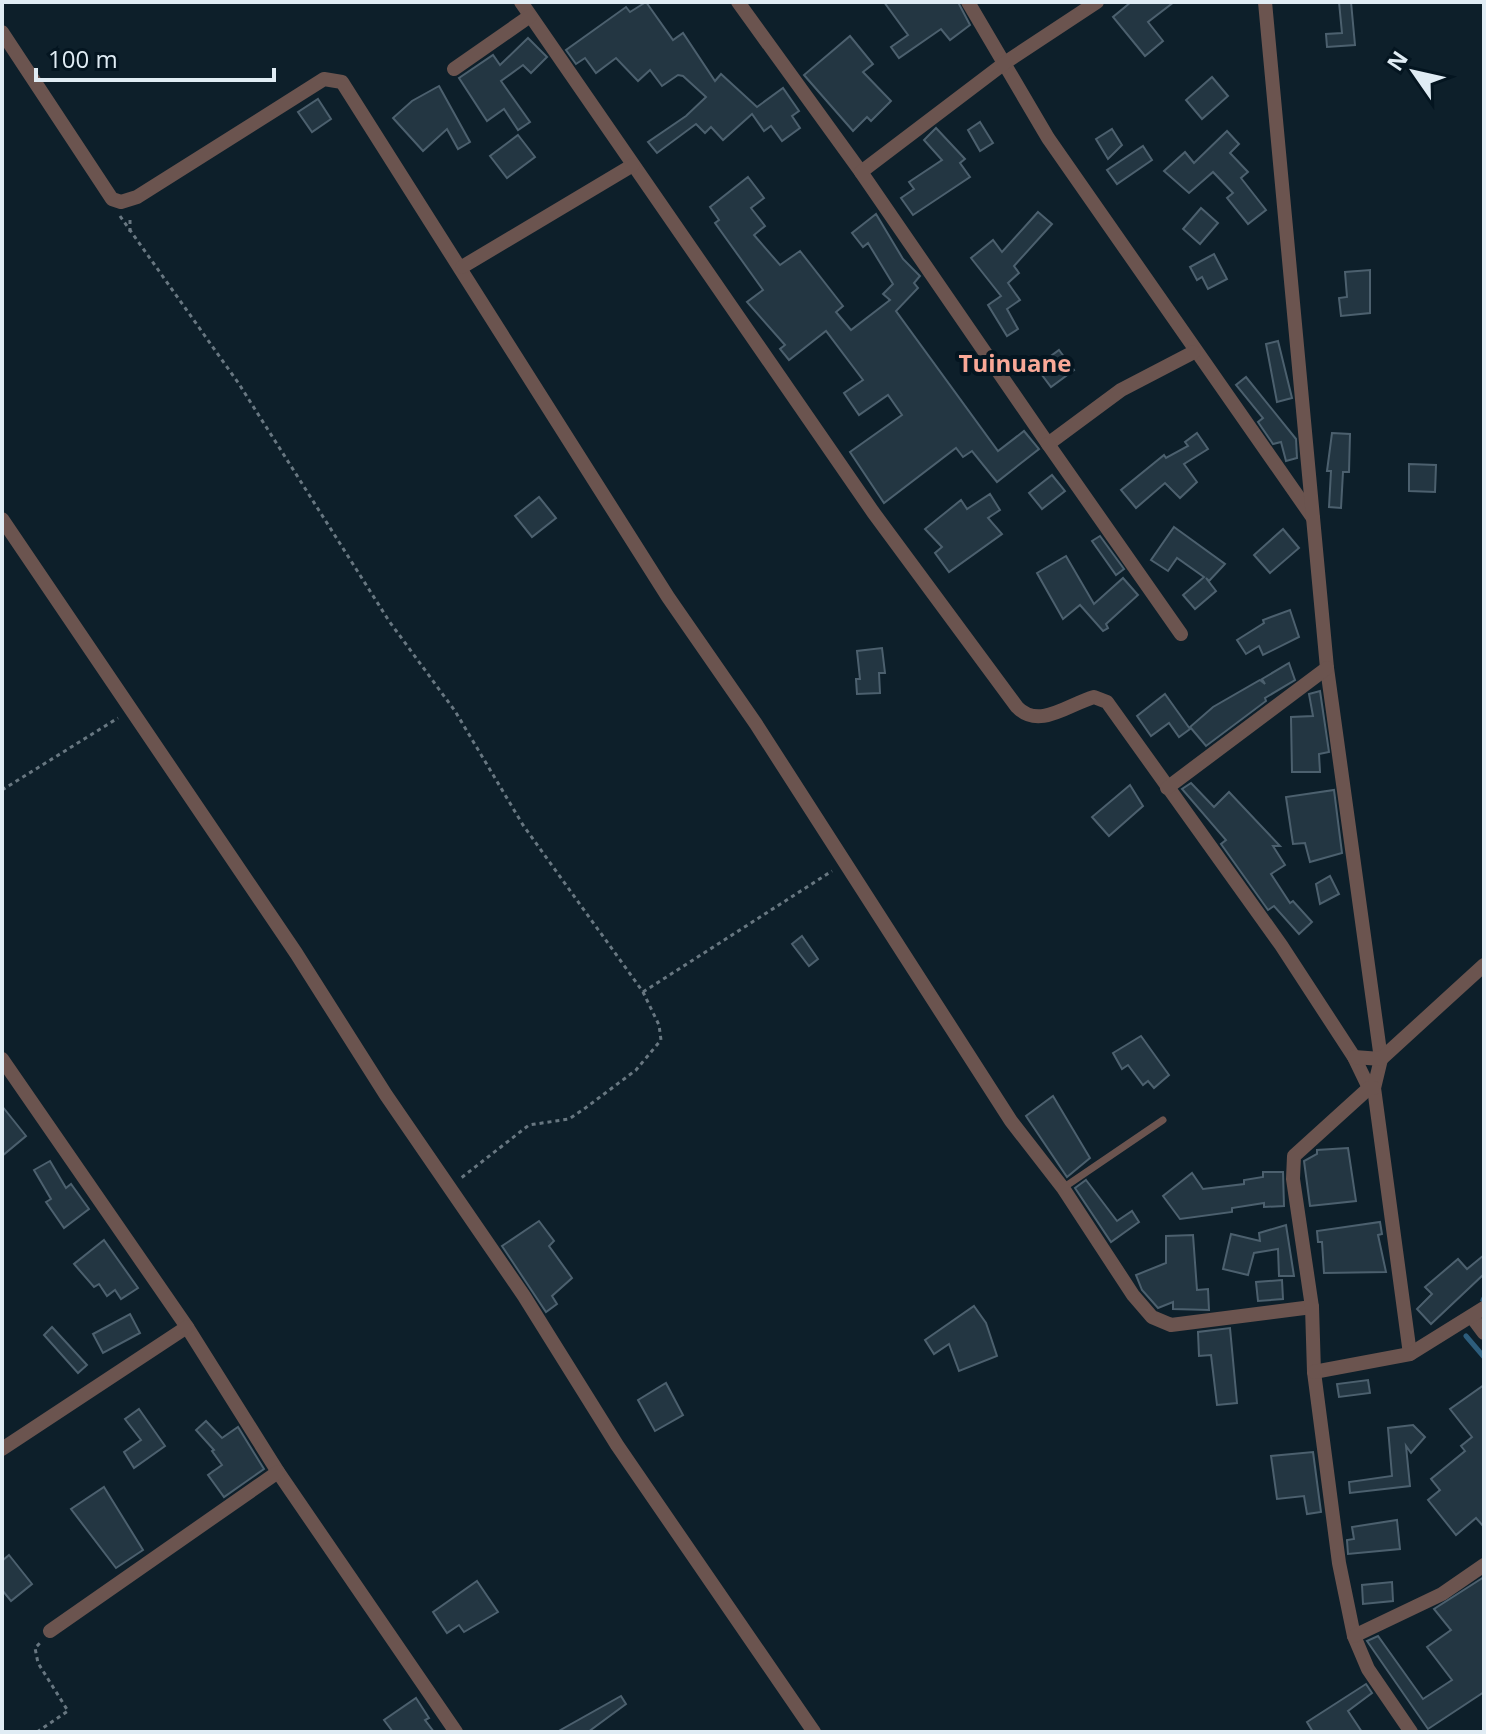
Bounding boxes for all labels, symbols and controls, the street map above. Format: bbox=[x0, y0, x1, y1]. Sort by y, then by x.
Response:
scale bar bbox=[36, 32, 274, 82]
north arrow bbox=[1374, 32, 1454, 112]
text: 100 m bbox=[48, 42, 118, 75]
text: N bbox=[1379, 44, 1414, 76]
district label: Tuinuane bbox=[959, 346, 1072, 379]

